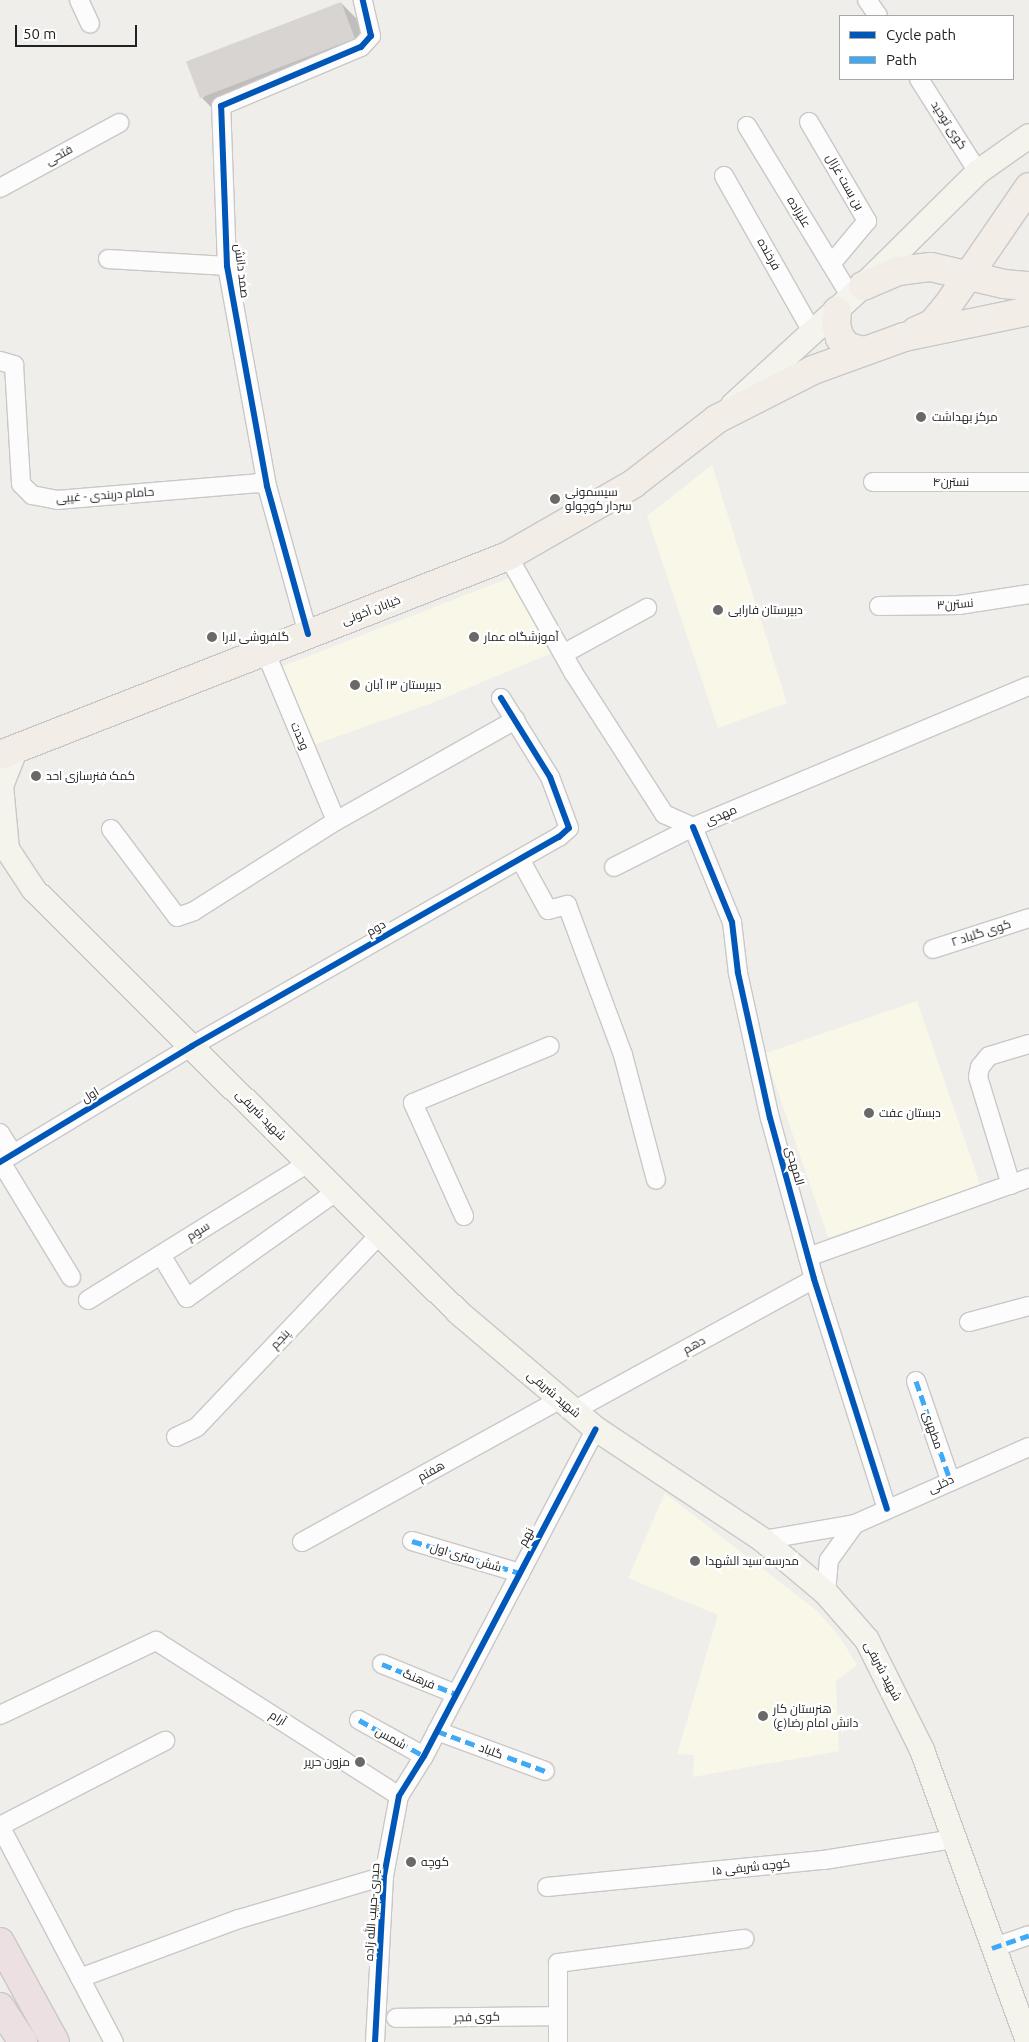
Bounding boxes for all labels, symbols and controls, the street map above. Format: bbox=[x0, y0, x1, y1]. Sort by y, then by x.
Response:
scale bar bbox=[18, 15, 140, 47]
legend bbox=[839, 15, 1014, 80]
text: 50 m bbox=[23, 25, 56, 42]
text: Cycle path bbox=[886, 26, 956, 43]
text: Path bbox=[886, 51, 917, 68]
street label: کوی توحید bbox=[928, 98, 970, 152]
street label: فتحی bbox=[43, 142, 75, 168]
street label: بن بست غزال bbox=[823, 151, 867, 213]
street label: علیزاده bbox=[784, 194, 814, 230]
street label: فرخنده bbox=[754, 235, 784, 273]
street label: صمد دانش bbox=[232, 243, 252, 299]
marker: مرکز بهداشت bbox=[914, 410, 928, 424]
place label: مرکز بهداشت bbox=[932, 410, 998, 424]
street label: نسترن۴ bbox=[933, 475, 969, 489]
street label: حامام دربندی - غیبی bbox=[55, 484, 155, 506]
place label: سیسمونی سردار کوچولو bbox=[565, 485, 632, 513]
marker: سیسمونی سردار کوچولو bbox=[549, 493, 561, 505]
street label: خیابان آخونی bbox=[340, 592, 402, 628]
street label: نسترن۳ bbox=[936, 596, 974, 612]
place label: دبیرستان فارابی bbox=[728, 603, 803, 617]
marker: دبیرستان فارابی bbox=[712, 604, 724, 616]
place label: گلفروشی لارا bbox=[222, 630, 289, 644]
place label: آموزشگاه عمار bbox=[484, 630, 559, 644]
marker: گلفروشی لارا bbox=[206, 631, 218, 643]
marker: آموزشگاه عمار bbox=[468, 631, 480, 643]
place label: دبیرستان ۱۳ آبان bbox=[365, 678, 441, 692]
marker: دبیرستان ۱۳ آبان bbox=[349, 679, 361, 691]
street label: وحدت bbox=[288, 720, 312, 752]
place label: کمک فنرسازی احد bbox=[46, 769, 135, 783]
marker: کمک فنرسازی احد bbox=[30, 770, 42, 782]
street label: مهدی bbox=[703, 802, 739, 828]
street label: دوم bbox=[364, 917, 388, 939]
street label: کوی گلباد ۲ bbox=[949, 917, 1013, 949]
street label: اول bbox=[79, 1084, 101, 1106]
street label: شهید شریفی bbox=[233, 1087, 289, 1143]
place label: دبستان عفت bbox=[879, 1106, 941, 1120]
marker: دبستان عفت bbox=[863, 1107, 875, 1119]
street label: المهدی bbox=[783, 1145, 807, 1187]
street label: سوم bbox=[184, 1218, 212, 1244]
street label: پنجم bbox=[267, 1326, 293, 1352]
street label: دهم bbox=[680, 1333, 708, 1357]
street label: شهید شریفی bbox=[524, 1367, 584, 1421]
street label: مطهری bbox=[920, 1409, 946, 1451]
street label: هفتم bbox=[415, 1458, 447, 1484]
street label: دخلی bbox=[926, 1472, 956, 1496]
street label: نهم bbox=[515, 1525, 537, 1549]
street label: شش متری اول bbox=[429, 1539, 503, 1575]
place label: مدرسه سید الشهدا bbox=[705, 1554, 799, 1568]
marker: مدرسه سید الشهدا bbox=[689, 1555, 701, 1567]
street label: شهید شریفی bbox=[861, 1639, 905, 1703]
street label: فرهنگ bbox=[401, 1666, 437, 1692]
place label: هنرستان کار دانش امام رضا(ع) bbox=[773, 1702, 858, 1730]
street label: آرام bbox=[267, 1707, 289, 1729]
marker: هنرستان کار دانش امام رضا(ع) bbox=[757, 1710, 769, 1722]
street label: شمس bbox=[373, 1724, 409, 1752]
street label: گلباد bbox=[477, 1740, 505, 1762]
place label: مزون حریر bbox=[304, 1755, 350, 1769]
marker: مزون حریر bbox=[354, 1756, 366, 1768]
place label: کوچه bbox=[421, 1855, 449, 1869]
marker: کوچه bbox=[405, 1856, 417, 1868]
street label: کوچه شریفی ۱۵ bbox=[711, 1856, 791, 1878]
street label: حیدری-حبیب الله زاده bbox=[361, 1863, 383, 1961]
street label: کوی فجر bbox=[454, 2009, 500, 2025]

